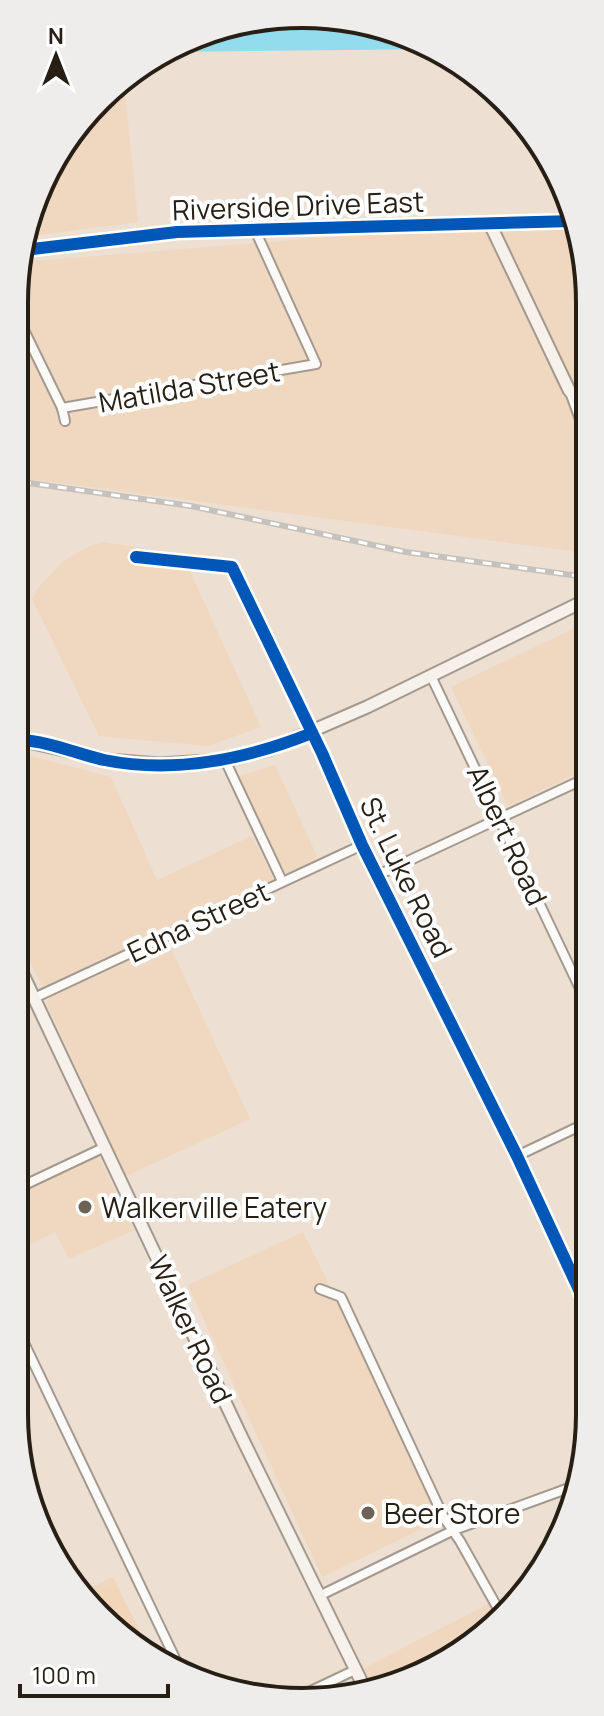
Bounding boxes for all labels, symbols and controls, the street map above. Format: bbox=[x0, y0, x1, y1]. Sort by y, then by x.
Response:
north arrow bbox=[16, 16, 96, 96]
text: N bbox=[48, 21, 64, 51]
street label: Riverside Drive East bbox=[171, 182, 425, 228]
street label: Matilda Street bbox=[95, 351, 283, 421]
street label: Albert Road bbox=[459, 759, 557, 911]
street label: St. Luke Road bbox=[352, 790, 462, 964]
street label: Edna Street bbox=[121, 872, 275, 970]
place label: Walkerville Eatery bbox=[101, 1188, 327, 1226]
marker: Walkerville Eatery bbox=[76, 1198, 94, 1216]
street label: Walker Road bbox=[140, 1249, 242, 1409]
place label: Beer Store bbox=[384, 1494, 520, 1532]
marker: Beer Store bbox=[359, 1504, 377, 1522]
scale bar bbox=[20, 1648, 168, 1698]
text: 100 m bbox=[32, 1658, 96, 1691]

